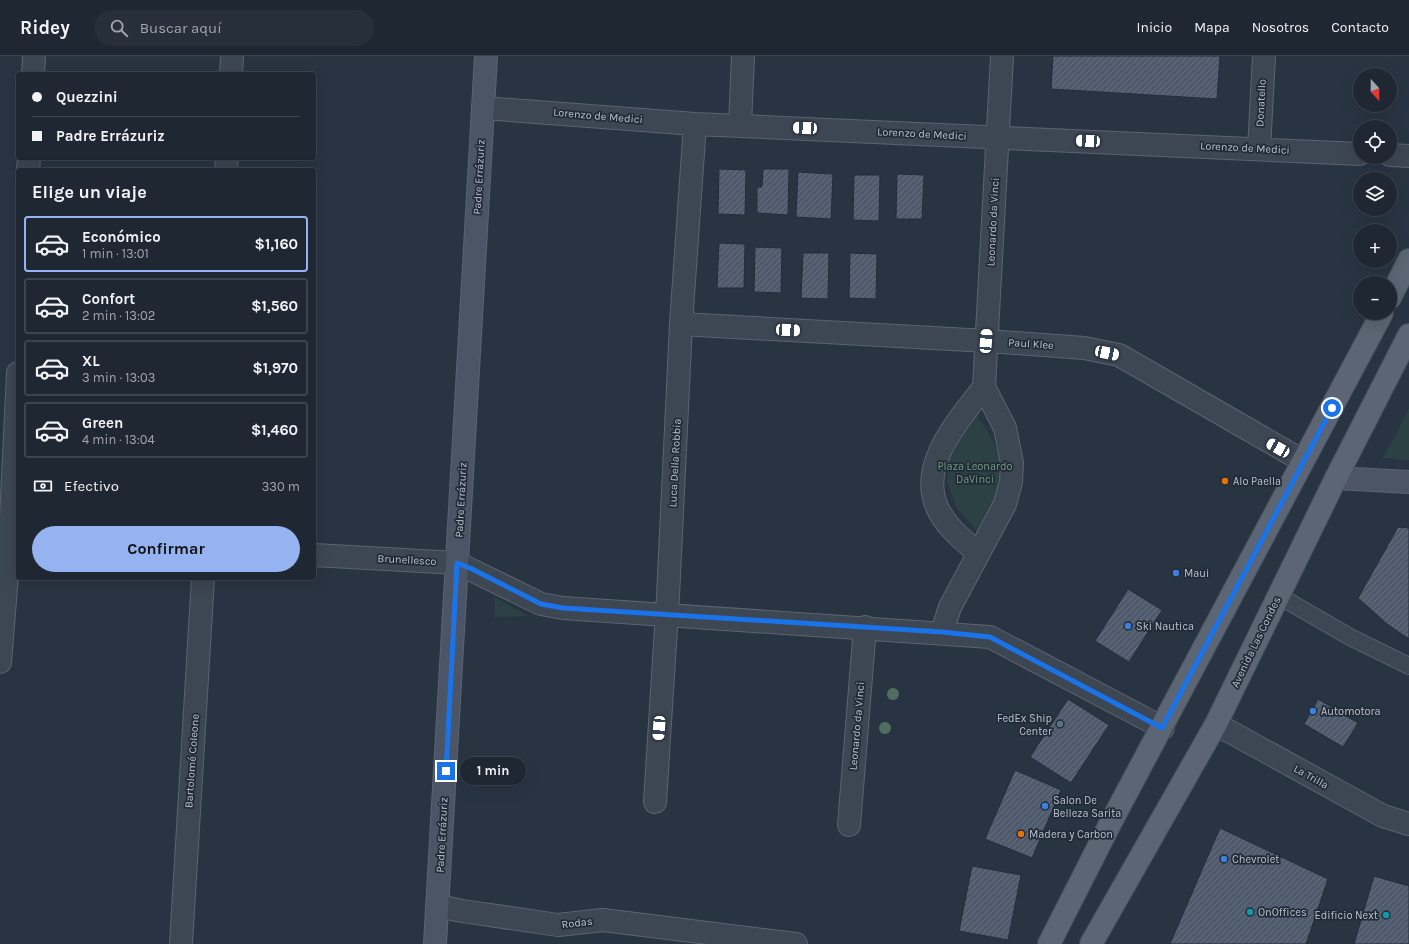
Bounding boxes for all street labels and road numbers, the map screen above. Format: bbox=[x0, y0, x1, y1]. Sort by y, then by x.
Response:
street label: Donatello bbox=[1253, 79, 1269, 127]
street label: Lorenzo de Medici bbox=[553, 106, 643, 126]
street label: Lorenzo de Medici bbox=[877, 125, 967, 143]
street label: Padre Errázuriz bbox=[471, 139, 487, 215]
street label: Lorenzo de Medici bbox=[1200, 139, 1290, 157]
street label: Leonardo da Vinci bbox=[984, 177, 1002, 267]
street label: Paul Klee bbox=[1008, 336, 1055, 352]
street label: Luca Della Robbia bbox=[666, 418, 684, 508]
street label: Padre Errázuriz bbox=[453, 462, 469, 538]
street label: Brunellesco bbox=[377, 552, 437, 568]
street label: Avenida Las Condes bbox=[1228, 594, 1284, 689]
street label: Leonardo da Vinci bbox=[847, 681, 867, 771]
street label: Bartolomé Coleone bbox=[182, 713, 202, 809]
street label: La Trilla bbox=[1291, 762, 1331, 792]
street label: Padre Errázuriz bbox=[434, 797, 450, 873]
street label: Rodas bbox=[561, 915, 593, 931]

